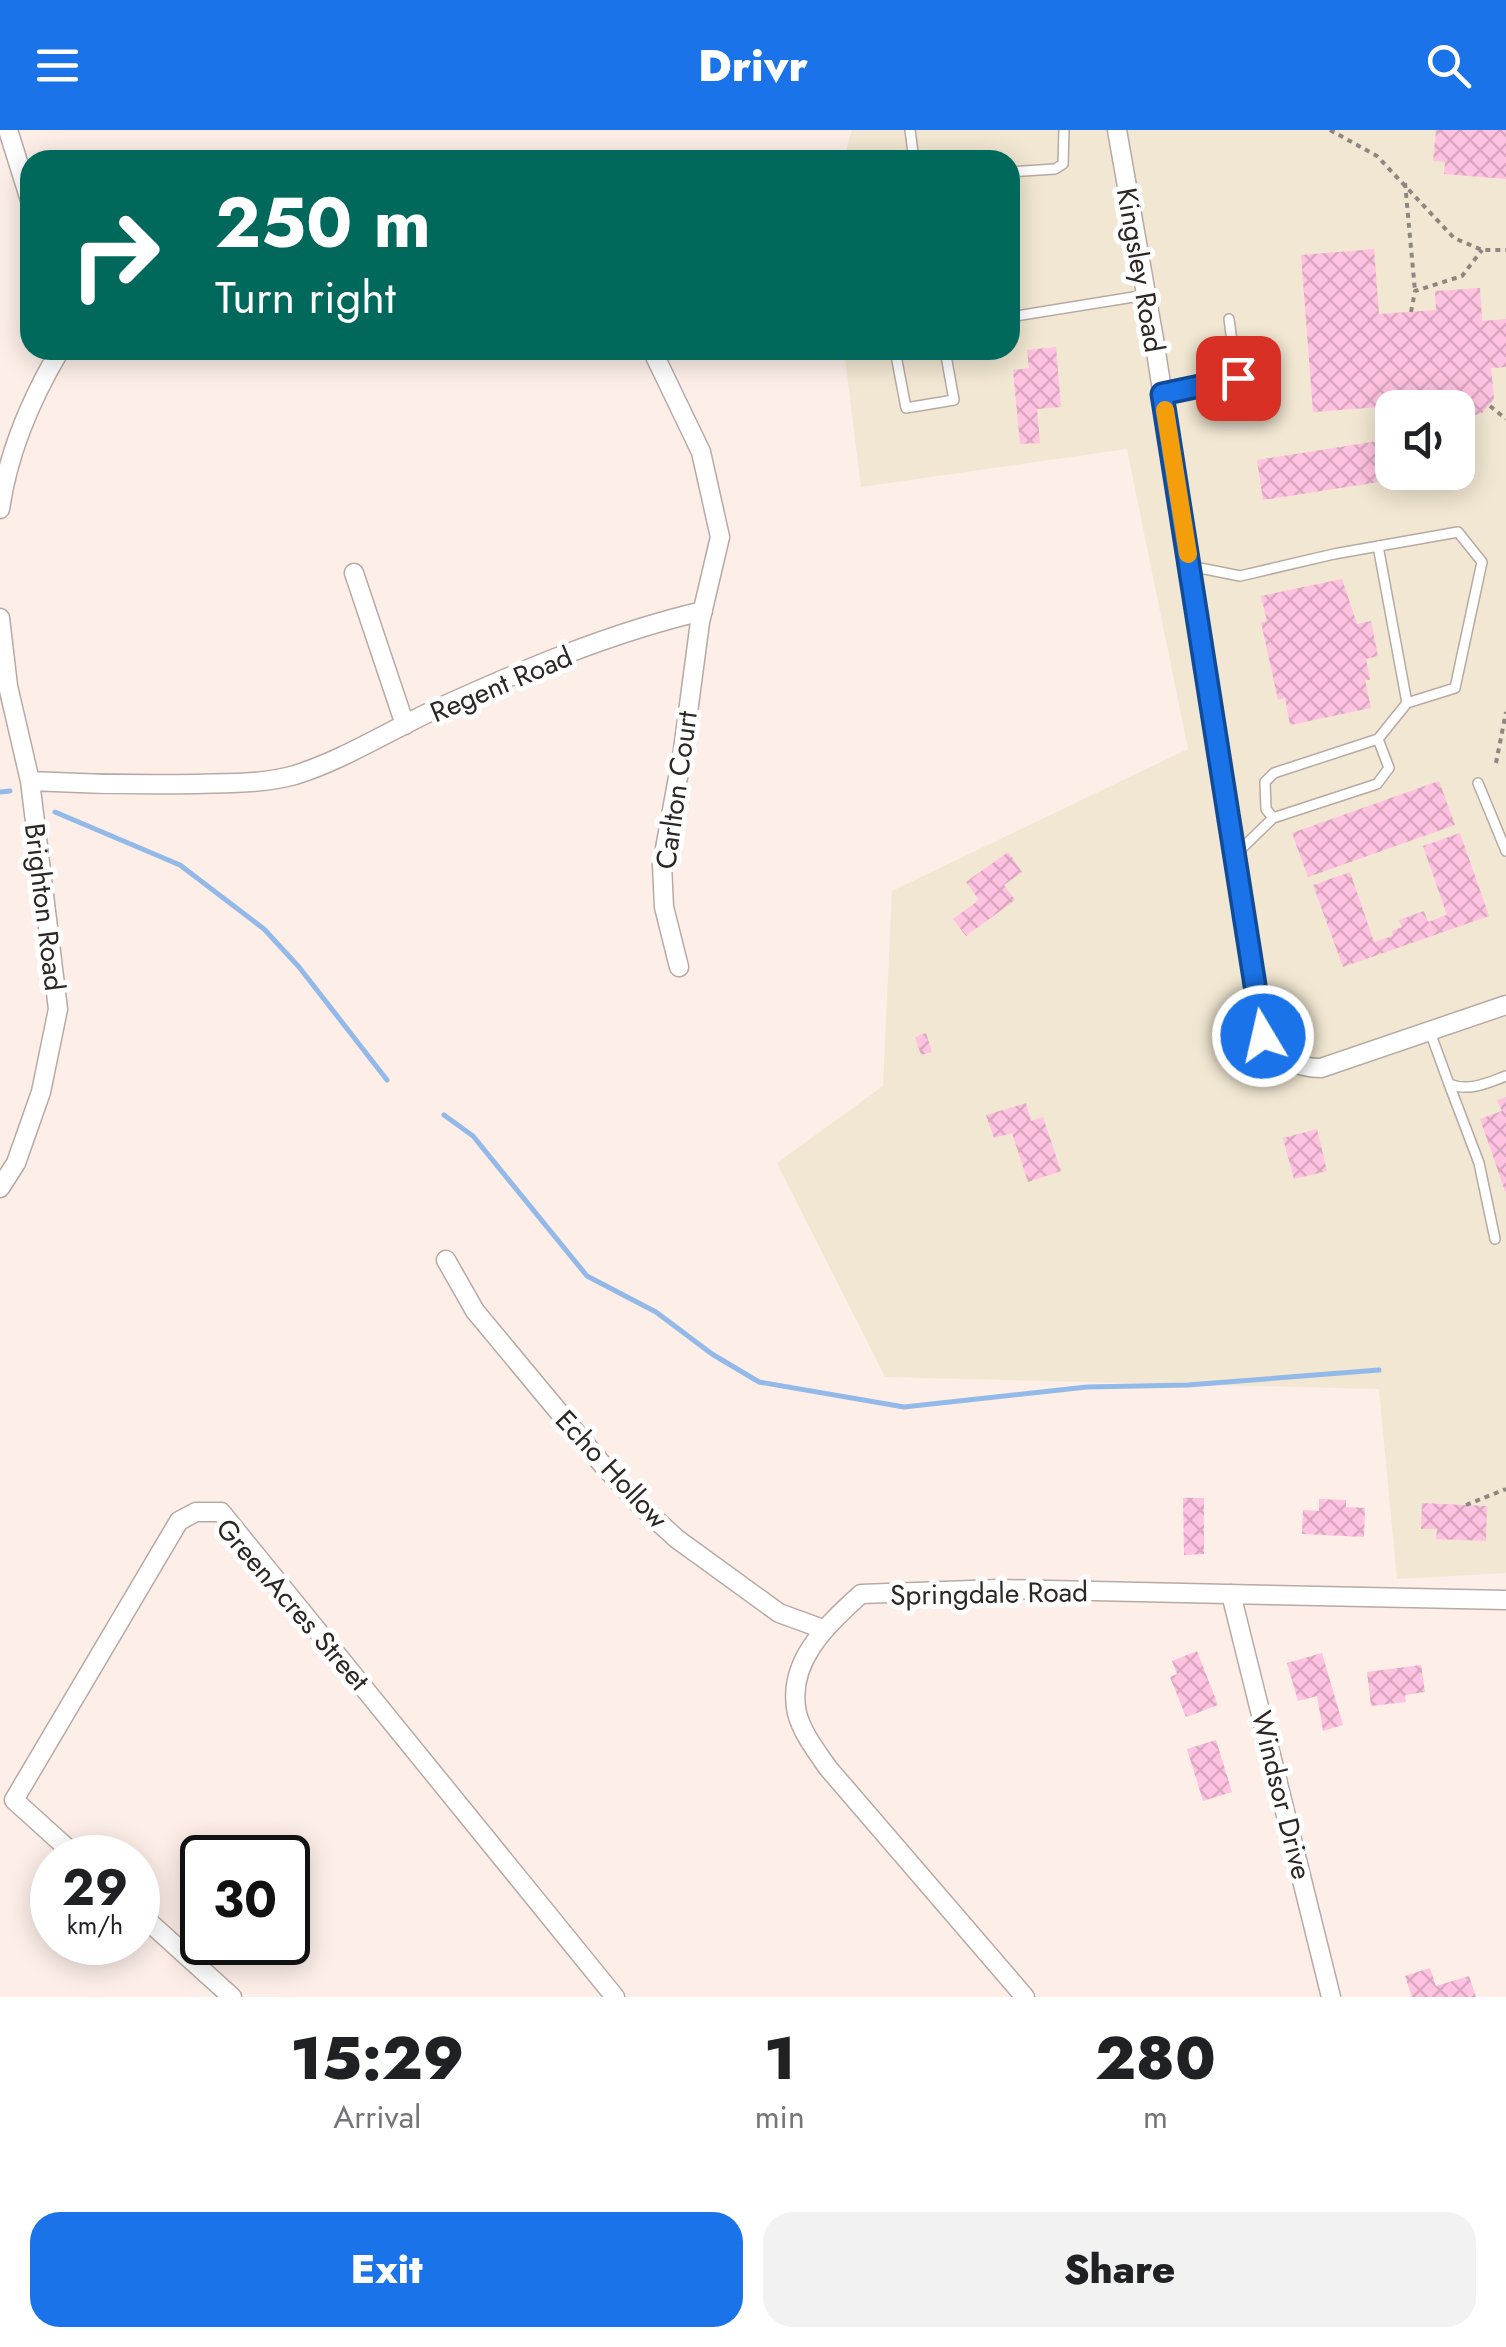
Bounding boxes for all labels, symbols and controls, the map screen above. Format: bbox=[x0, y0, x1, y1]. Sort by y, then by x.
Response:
text: Drivr bbox=[698, 33, 808, 98]
icon: menu bbox=[30, 38, 85, 93]
icon: search bbox=[1421, 38, 1476, 93]
text: 250 m bbox=[215, 172, 431, 273]
street label: Kingsley Road bbox=[1106, 184, 1175, 356]
icon: right bbox=[50, 190, 180, 320]
text: Turn right bbox=[215, 265, 396, 330]
pin bbox=[1196, 336, 1281, 421]
icon: arrive bbox=[1211, 351, 1266, 406]
map controls bbox=[1375, 390, 1475, 490]
button: sound bbox=[1375, 390, 1475, 490]
street label: Regent Road bbox=[424, 636, 579, 733]
street label: Carlton Court bbox=[645, 708, 708, 872]
street label: Brighton Road bbox=[14, 821, 75, 993]
position arrow bbox=[1211, 984, 1315, 1088]
street label: Echo Hollow bbox=[546, 1401, 678, 1538]
street label: GreenAcres Street bbox=[206, 1509, 379, 1700]
street label: Springdale Road bbox=[890, 1571, 1088, 1616]
street label: Windsor Drive bbox=[1241, 1706, 1322, 1884]
speed limit sign: 30 bbox=[180, 1835, 310, 1965]
text: 29 bbox=[62, 1851, 128, 1924]
text: km/h bbox=[67, 1907, 123, 1943]
text: 15:29 bbox=[290, 2015, 464, 2102]
text: 1 bbox=[764, 2015, 796, 2102]
text: 280 bbox=[1095, 2015, 1216, 2102]
text: Arrival bbox=[333, 2094, 421, 2140]
text: min bbox=[755, 2094, 805, 2140]
text: m bbox=[1143, 2094, 1168, 2140]
button: Exit bbox=[30, 2212, 743, 2327]
button: Share bbox=[763, 2212, 1476, 2327]

